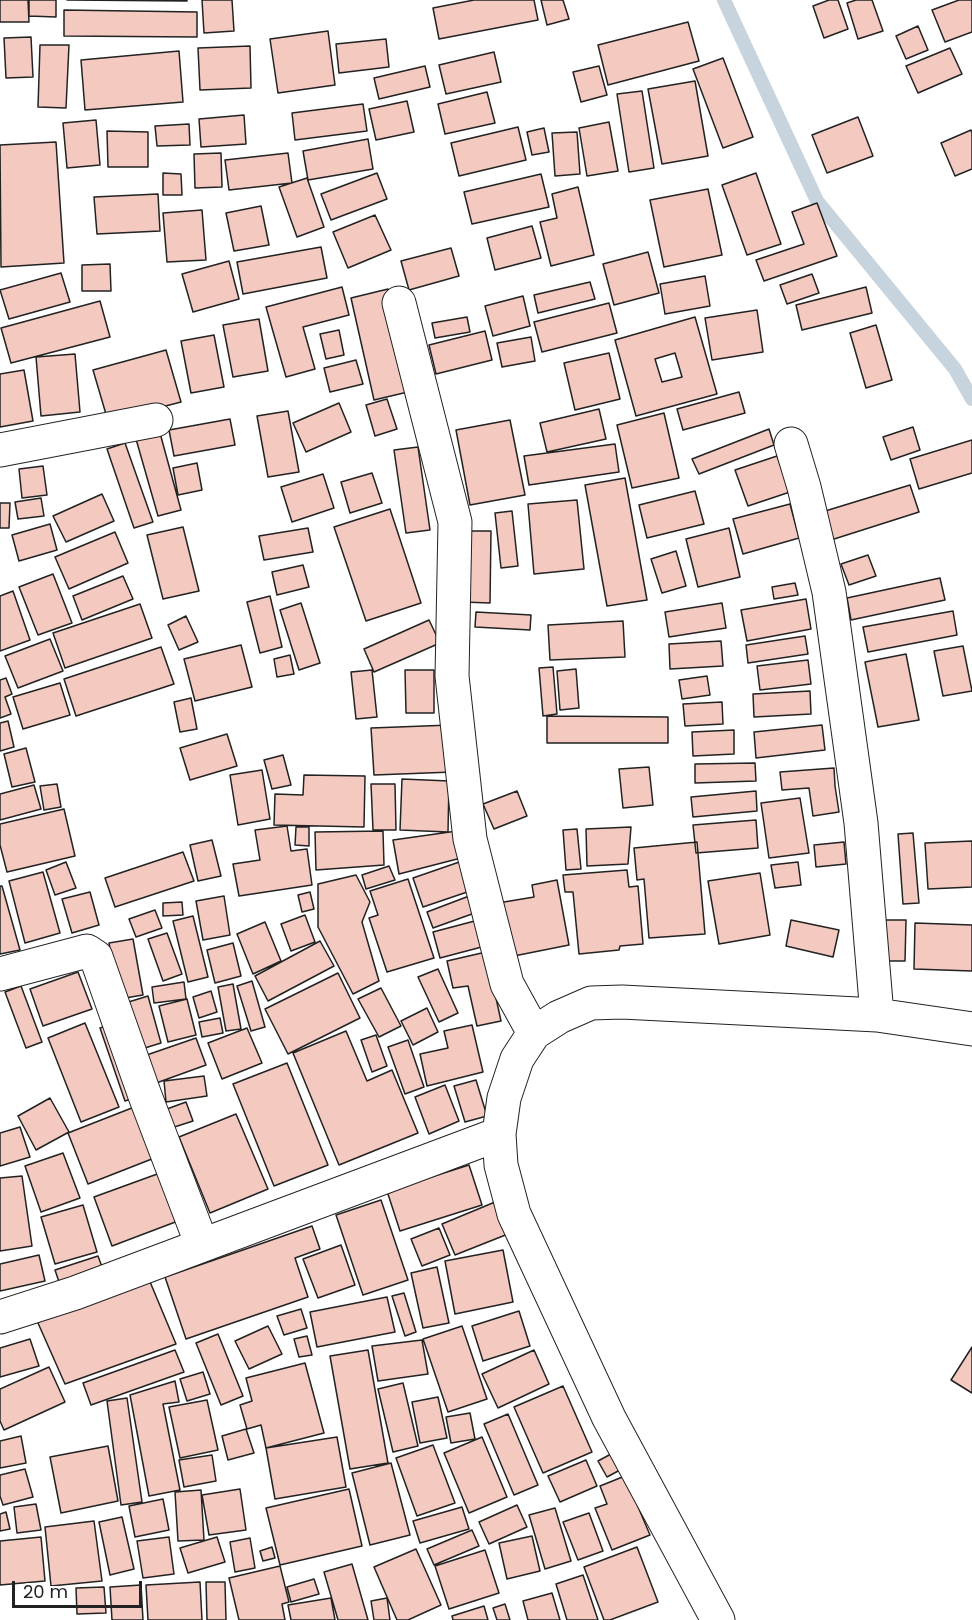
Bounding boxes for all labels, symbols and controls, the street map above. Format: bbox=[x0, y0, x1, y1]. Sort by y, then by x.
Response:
scale bar bbox=[15, 1569, 146, 1607]
text: 20 m bbox=[23, 1579, 68, 1604]

